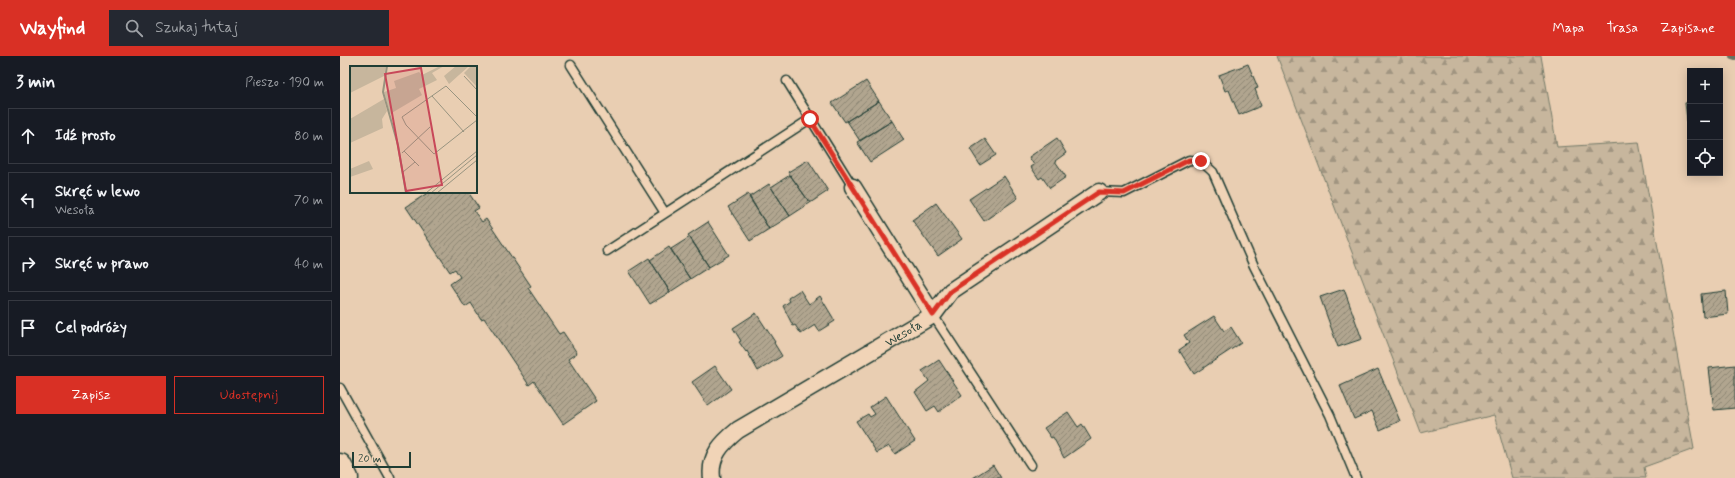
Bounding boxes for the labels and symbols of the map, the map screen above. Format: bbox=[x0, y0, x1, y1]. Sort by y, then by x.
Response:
inset map bbox=[350, 66, 477, 193]
route start bbox=[801, 110, 819, 128]
route end bbox=[1192, 152, 1210, 170]
street label: Wesoła bbox=[882, 316, 925, 351]
scale bar bbox=[352, 450, 411, 469]

